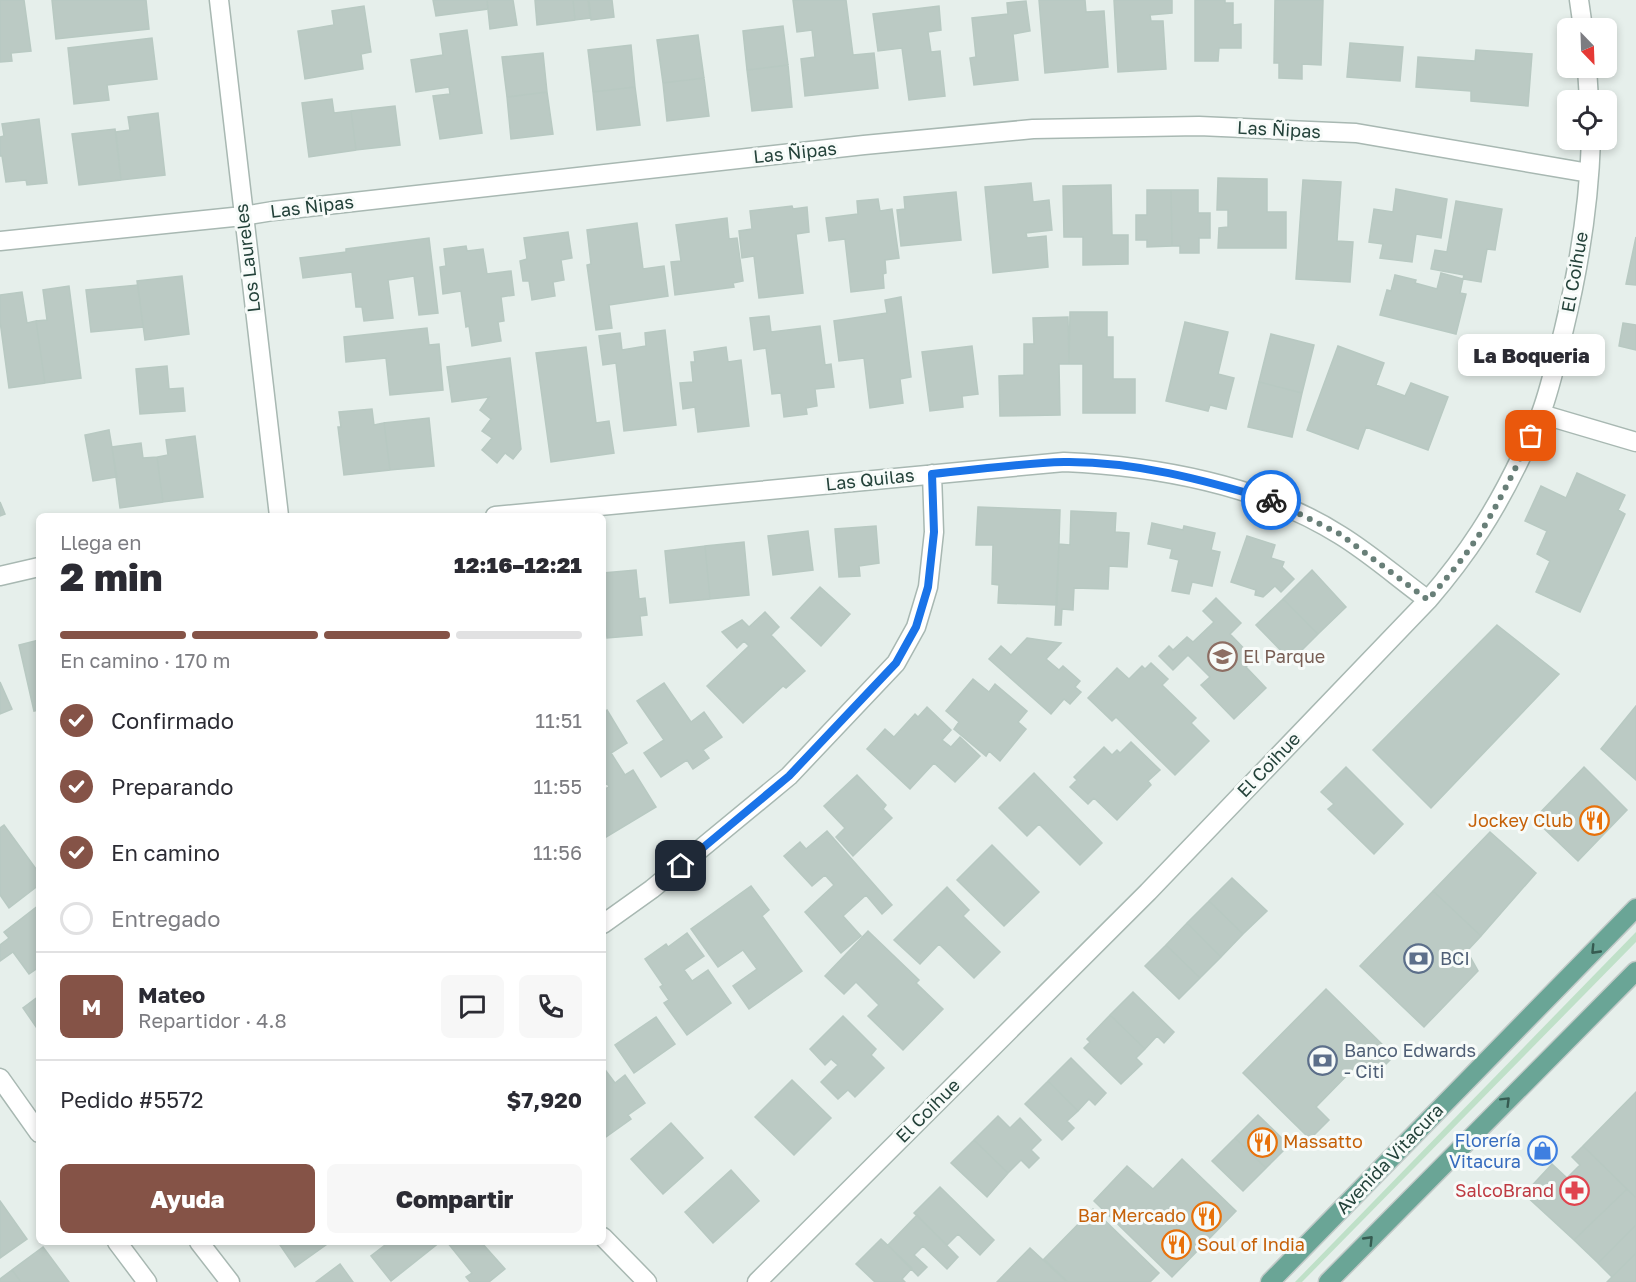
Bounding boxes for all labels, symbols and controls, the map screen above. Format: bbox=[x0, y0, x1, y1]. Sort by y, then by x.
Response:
north arrow bbox=[1557, 18, 1617, 78]
map controls bbox=[1557, 18, 1617, 150]
button: locate bbox=[1557, 90, 1617, 150]
street label: Las Ñipas bbox=[1237, 116, 1322, 142]
street label: Las Ñipas bbox=[752, 137, 838, 167]
street label: Las Ñipas bbox=[269, 190, 355, 222]
street label: Los Laureles bbox=[229, 203, 265, 314]
street label: El Coihue bbox=[1556, 230, 1592, 314]
callout: La Boqueria bbox=[1458, 334, 1604, 376]
text: La Boqueria bbox=[1473, 343, 1590, 367]
pin bbox=[1505, 410, 1556, 461]
icon: bag bbox=[1514, 419, 1547, 452]
street label: Las Quilas bbox=[824, 463, 915, 495]
courier bbox=[1241, 470, 1301, 530]
icon: bike bbox=[1255, 484, 1288, 517]
text: Llega en bbox=[60, 530, 142, 554]
text: 12:16–12:21 bbox=[454, 551, 582, 578]
text: 2 min bbox=[60, 553, 163, 600]
school or university icon: El Parque bbox=[1206, 641, 1238, 673]
place label: El Parque bbox=[1243, 645, 1325, 667]
text: En camino · 170 m bbox=[60, 648, 230, 672]
icon: check bbox=[60, 704, 93, 737]
text: Confirmado bbox=[111, 707, 234, 734]
text: 11:51 bbox=[535, 708, 582, 732]
street label: El Coihue bbox=[1232, 727, 1305, 801]
icon: check bbox=[60, 770, 93, 803]
text: Preparando bbox=[111, 773, 234, 800]
text: 11:55 bbox=[533, 774, 582, 798]
restaurant icon: Jockey Club bbox=[1578, 805, 1610, 837]
place label: Jockey Club bbox=[1468, 809, 1573, 831]
icon: check bbox=[60, 836, 93, 869]
text: En camino bbox=[111, 839, 220, 866]
text: 11:56 bbox=[533, 840, 582, 864]
pin bbox=[655, 840, 706, 891]
icon: home bbox=[664, 849, 697, 882]
text: Entregado bbox=[111, 905, 220, 932]
bank icon: BCI bbox=[1403, 943, 1435, 975]
one-way arrow bbox=[1591, 943, 1602, 953]
place label: BCI bbox=[1440, 947, 1470, 969]
button: chat bbox=[441, 975, 504, 1038]
button: phone bbox=[519, 975, 582, 1038]
text: Mateo bbox=[138, 981, 205, 1008]
text: M bbox=[82, 993, 101, 1020]
text: Repartidor · 4.8 bbox=[138, 1008, 287, 1032]
place label: Banco Edwards - Citi bbox=[1344, 1039, 1476, 1082]
bank icon: Banco Edwards - Citi bbox=[1307, 1045, 1339, 1077]
street label: El Coihue bbox=[891, 1074, 964, 1147]
text: Pedido #5572 bbox=[60, 1086, 204, 1113]
text: $7,920 bbox=[507, 1086, 582, 1113]
one-way arrow bbox=[1499, 1097, 1509, 1108]
street label: Avenida Vitacura bbox=[1331, 1099, 1447, 1218]
restaurant icon: Massatto bbox=[1246, 1126, 1278, 1158]
place label: Florería Vitacura bbox=[1449, 1129, 1521, 1172]
place label: Massatto bbox=[1283, 1130, 1363, 1152]
shop icon: Florería Vitacura bbox=[1526, 1135, 1558, 1167]
button: Ayuda bbox=[60, 1164, 315, 1233]
button: Compartir bbox=[327, 1164, 582, 1233]
pharmacy icon: SalcoBrand bbox=[1559, 1175, 1591, 1207]
place label: SalcoBrand bbox=[1455, 1179, 1554, 1201]
restaurant icon: Bar Mercado bbox=[1191, 1200, 1223, 1232]
place label: Bar Mercado bbox=[1078, 1204, 1186, 1226]
restaurant icon: Soul of India bbox=[1160, 1229, 1192, 1261]
place label: Soul of India bbox=[1197, 1233, 1305, 1255]
one-way arrow bbox=[1362, 1237, 1373, 1247]

